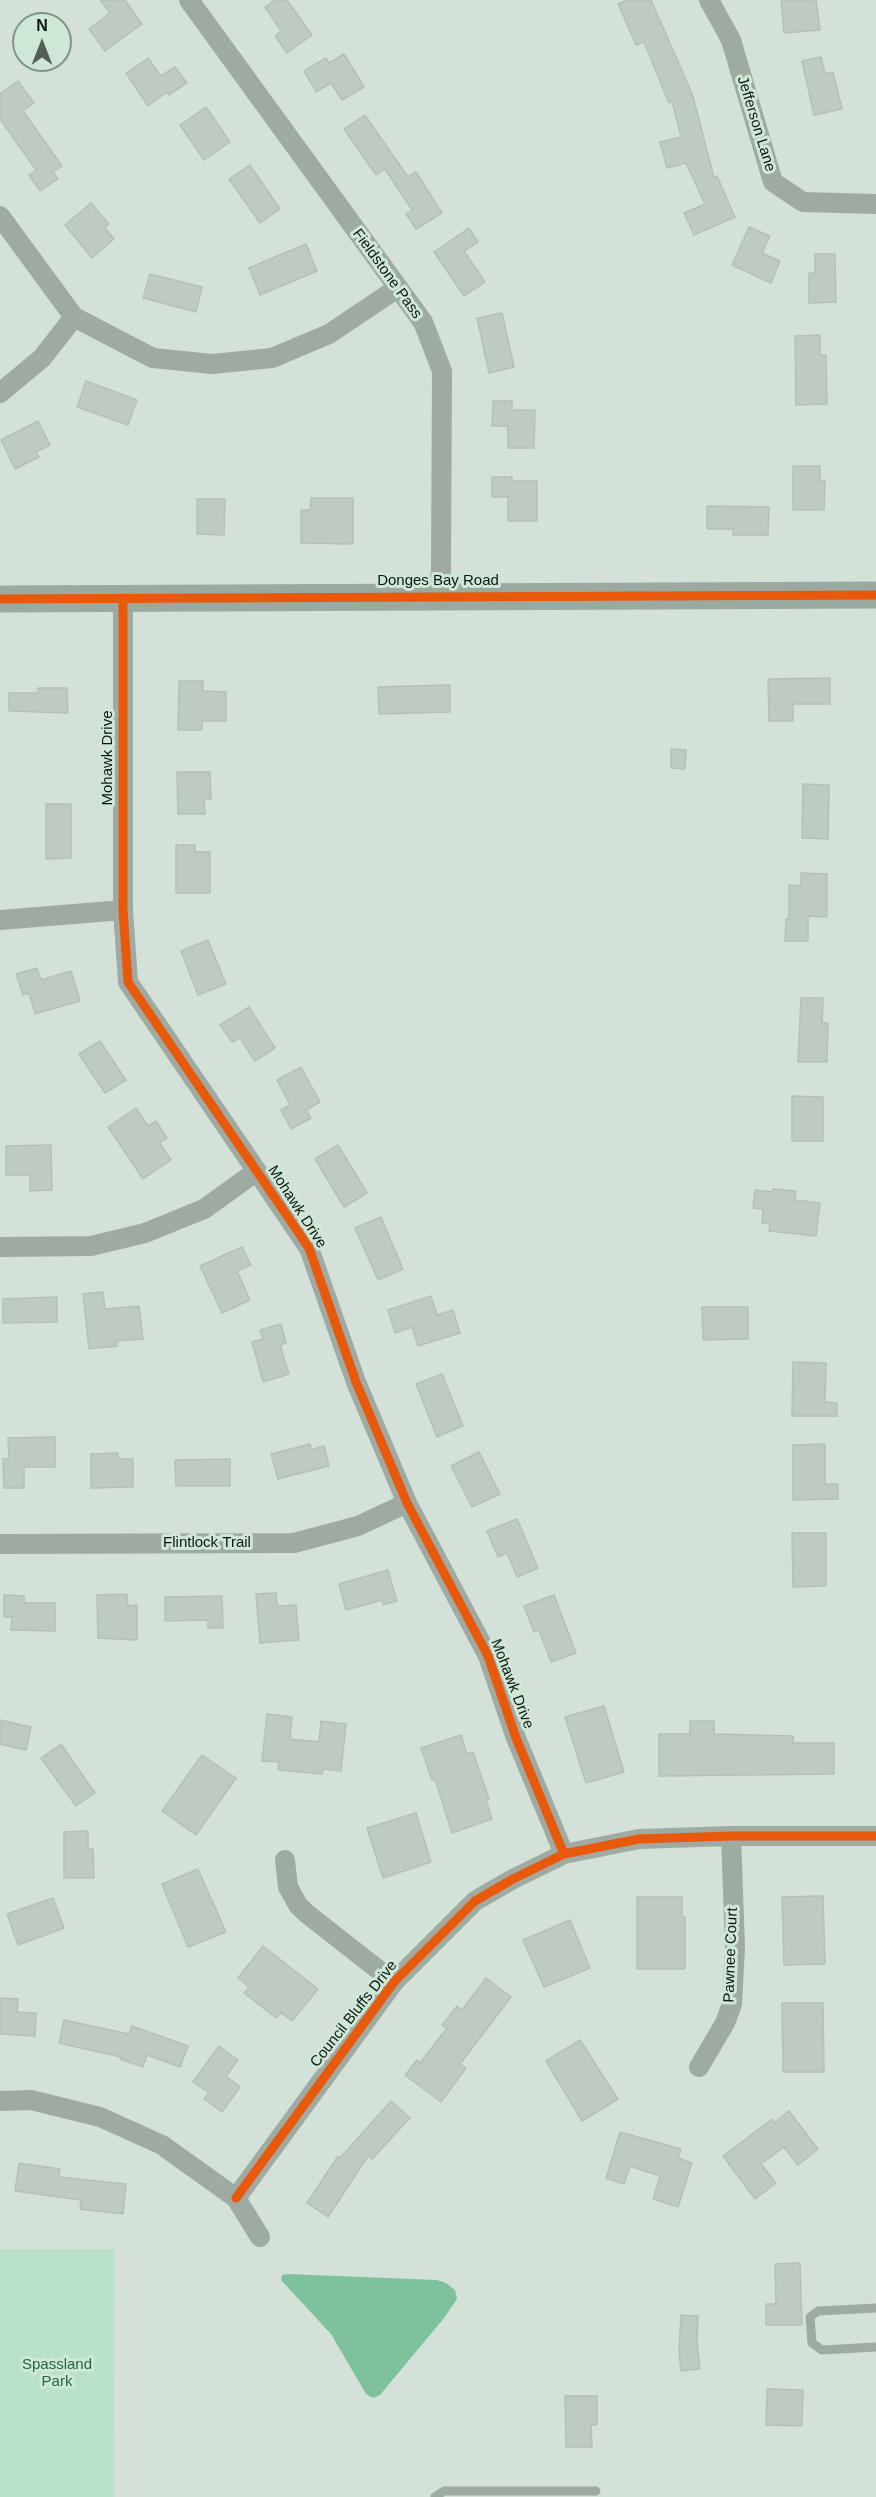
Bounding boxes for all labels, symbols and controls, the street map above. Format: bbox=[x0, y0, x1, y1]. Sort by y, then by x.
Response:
north arrow bbox=[12, 12, 72, 72]
text: N bbox=[36, 17, 48, 34]
street label: Jefferson Lane bbox=[733, 74, 779, 174]
street label: Fieldstone Pass bbox=[348, 226, 426, 322]
street label: Donges Bay Road bbox=[377, 572, 499, 590]
street label: Mohawk Drive bbox=[99, 710, 117, 806]
street label: Mohawk Drive bbox=[264, 1162, 330, 1252]
street label: Flintlock Trail bbox=[163, 1534, 251, 1552]
street label: Mohawk Drive bbox=[487, 1636, 537, 1732]
street label: Pawnee Court bbox=[720, 1907, 742, 2003]
street label: Council Bluffs Drive bbox=[307, 1957, 401, 2071]
park label: Spassland Park bbox=[22, 2356, 92, 2391]

